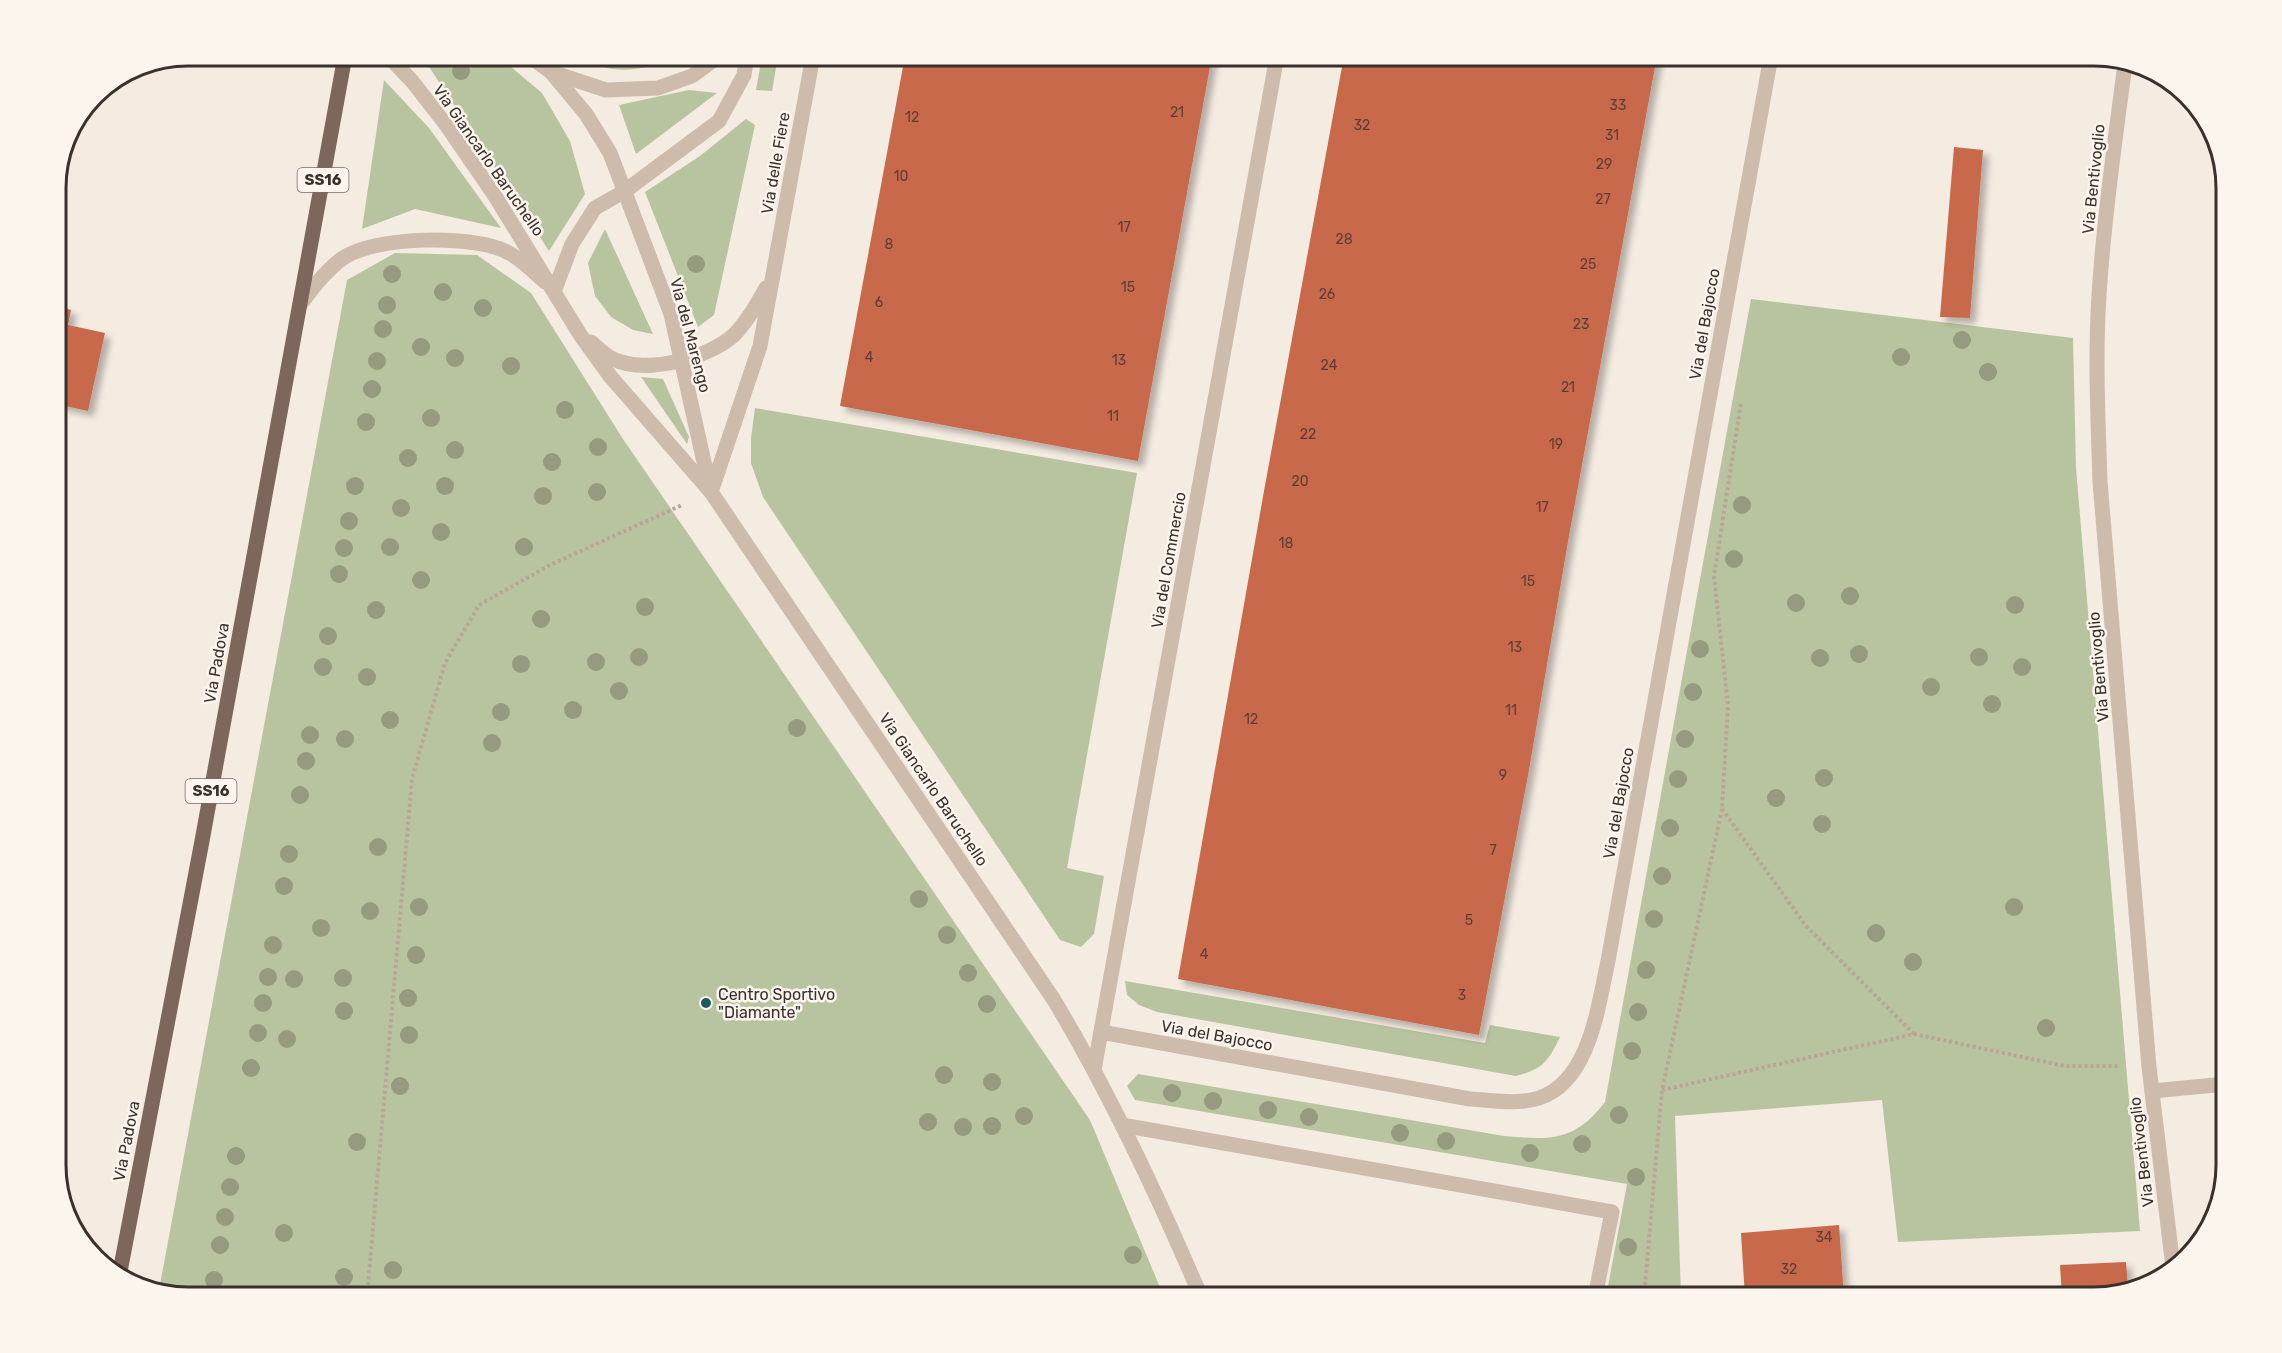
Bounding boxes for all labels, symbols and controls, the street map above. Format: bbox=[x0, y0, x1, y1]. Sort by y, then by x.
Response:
street label: Via Giancarlo Baruchello bbox=[429, 81, 548, 240]
house number: 33 bbox=[1610, 97, 1626, 114]
house number: 21 bbox=[1170, 104, 1184, 121]
house number: 12 bbox=[905, 109, 919, 126]
street label: Via delle Fiere bbox=[757, 111, 794, 216]
house number: 32 bbox=[1354, 117, 1370, 134]
street label: Via Bentivoglio bbox=[2078, 123, 2109, 235]
house number: 31 bbox=[1605, 127, 1619, 144]
house number: 29 bbox=[1596, 156, 1612, 173]
road number: SS16 bbox=[298, 168, 348, 192]
house number: 10 bbox=[894, 168, 909, 185]
house number: 27 bbox=[1595, 191, 1611, 208]
house number: 17 bbox=[1117, 219, 1131, 236]
house number: 28 bbox=[1335, 231, 1353, 248]
house number: 8 bbox=[885, 236, 894, 253]
house number: 25 bbox=[1580, 256, 1596, 273]
street label: Via del Bajocco bbox=[1685, 267, 1724, 381]
street label: Via del Marengo bbox=[666, 276, 715, 395]
house number: 15 bbox=[1121, 279, 1135, 296]
house number: 26 bbox=[1319, 286, 1335, 303]
house number: 6 bbox=[875, 294, 883, 311]
house number: 23 bbox=[1573, 316, 1589, 333]
house number: 4 bbox=[865, 349, 874, 366]
house number: 13 bbox=[1112, 352, 1126, 369]
house number: 24 bbox=[1321, 357, 1338, 374]
house number: 21 bbox=[1561, 379, 1575, 396]
house number: 11 bbox=[1107, 408, 1119, 425]
house number: 22 bbox=[1300, 426, 1316, 443]
house number: 19 bbox=[1549, 436, 1563, 453]
house number: 20 bbox=[1291, 473, 1309, 490]
street label: Via del Commercio bbox=[1147, 490, 1190, 630]
house number: 17 bbox=[1535, 499, 1549, 516]
house number: 18 bbox=[1279, 535, 1294, 552]
house number: 15 bbox=[1521, 573, 1535, 590]
street label: Via Bentivoglio bbox=[2084, 611, 2113, 723]
street label: Via Padova bbox=[200, 621, 233, 705]
house number: 13 bbox=[1508, 639, 1522, 656]
house number: 11 bbox=[1505, 702, 1517, 719]
street label: Via Giancarlo Baruchello bbox=[875, 709, 992, 870]
house number: 12 bbox=[1244, 711, 1258, 728]
street label: Via del Bajocco bbox=[1599, 746, 1638, 860]
house number: 9 bbox=[1499, 767, 1507, 784]
road number: SS16 bbox=[186, 779, 236, 803]
house number: 7 bbox=[1489, 842, 1497, 859]
house number: 5 bbox=[1465, 912, 1473, 929]
house number: 4 bbox=[1200, 946, 1209, 963]
place label: Centro Sportivo "Diamante" bbox=[718, 985, 835, 1022]
house number: 3 bbox=[1458, 987, 1466, 1004]
marker: Centro Sportivo "Diamante" bbox=[699, 996, 713, 1010]
street label: Via del Bajocco bbox=[1160, 1016, 1274, 1055]
street label: Via Bentivoglio bbox=[2125, 1096, 2158, 1208]
street label: Via Padova bbox=[109, 1099, 144, 1183]
house number: 34 bbox=[1815, 1229, 1833, 1246]
house number: 32 bbox=[1781, 1261, 1797, 1278]

